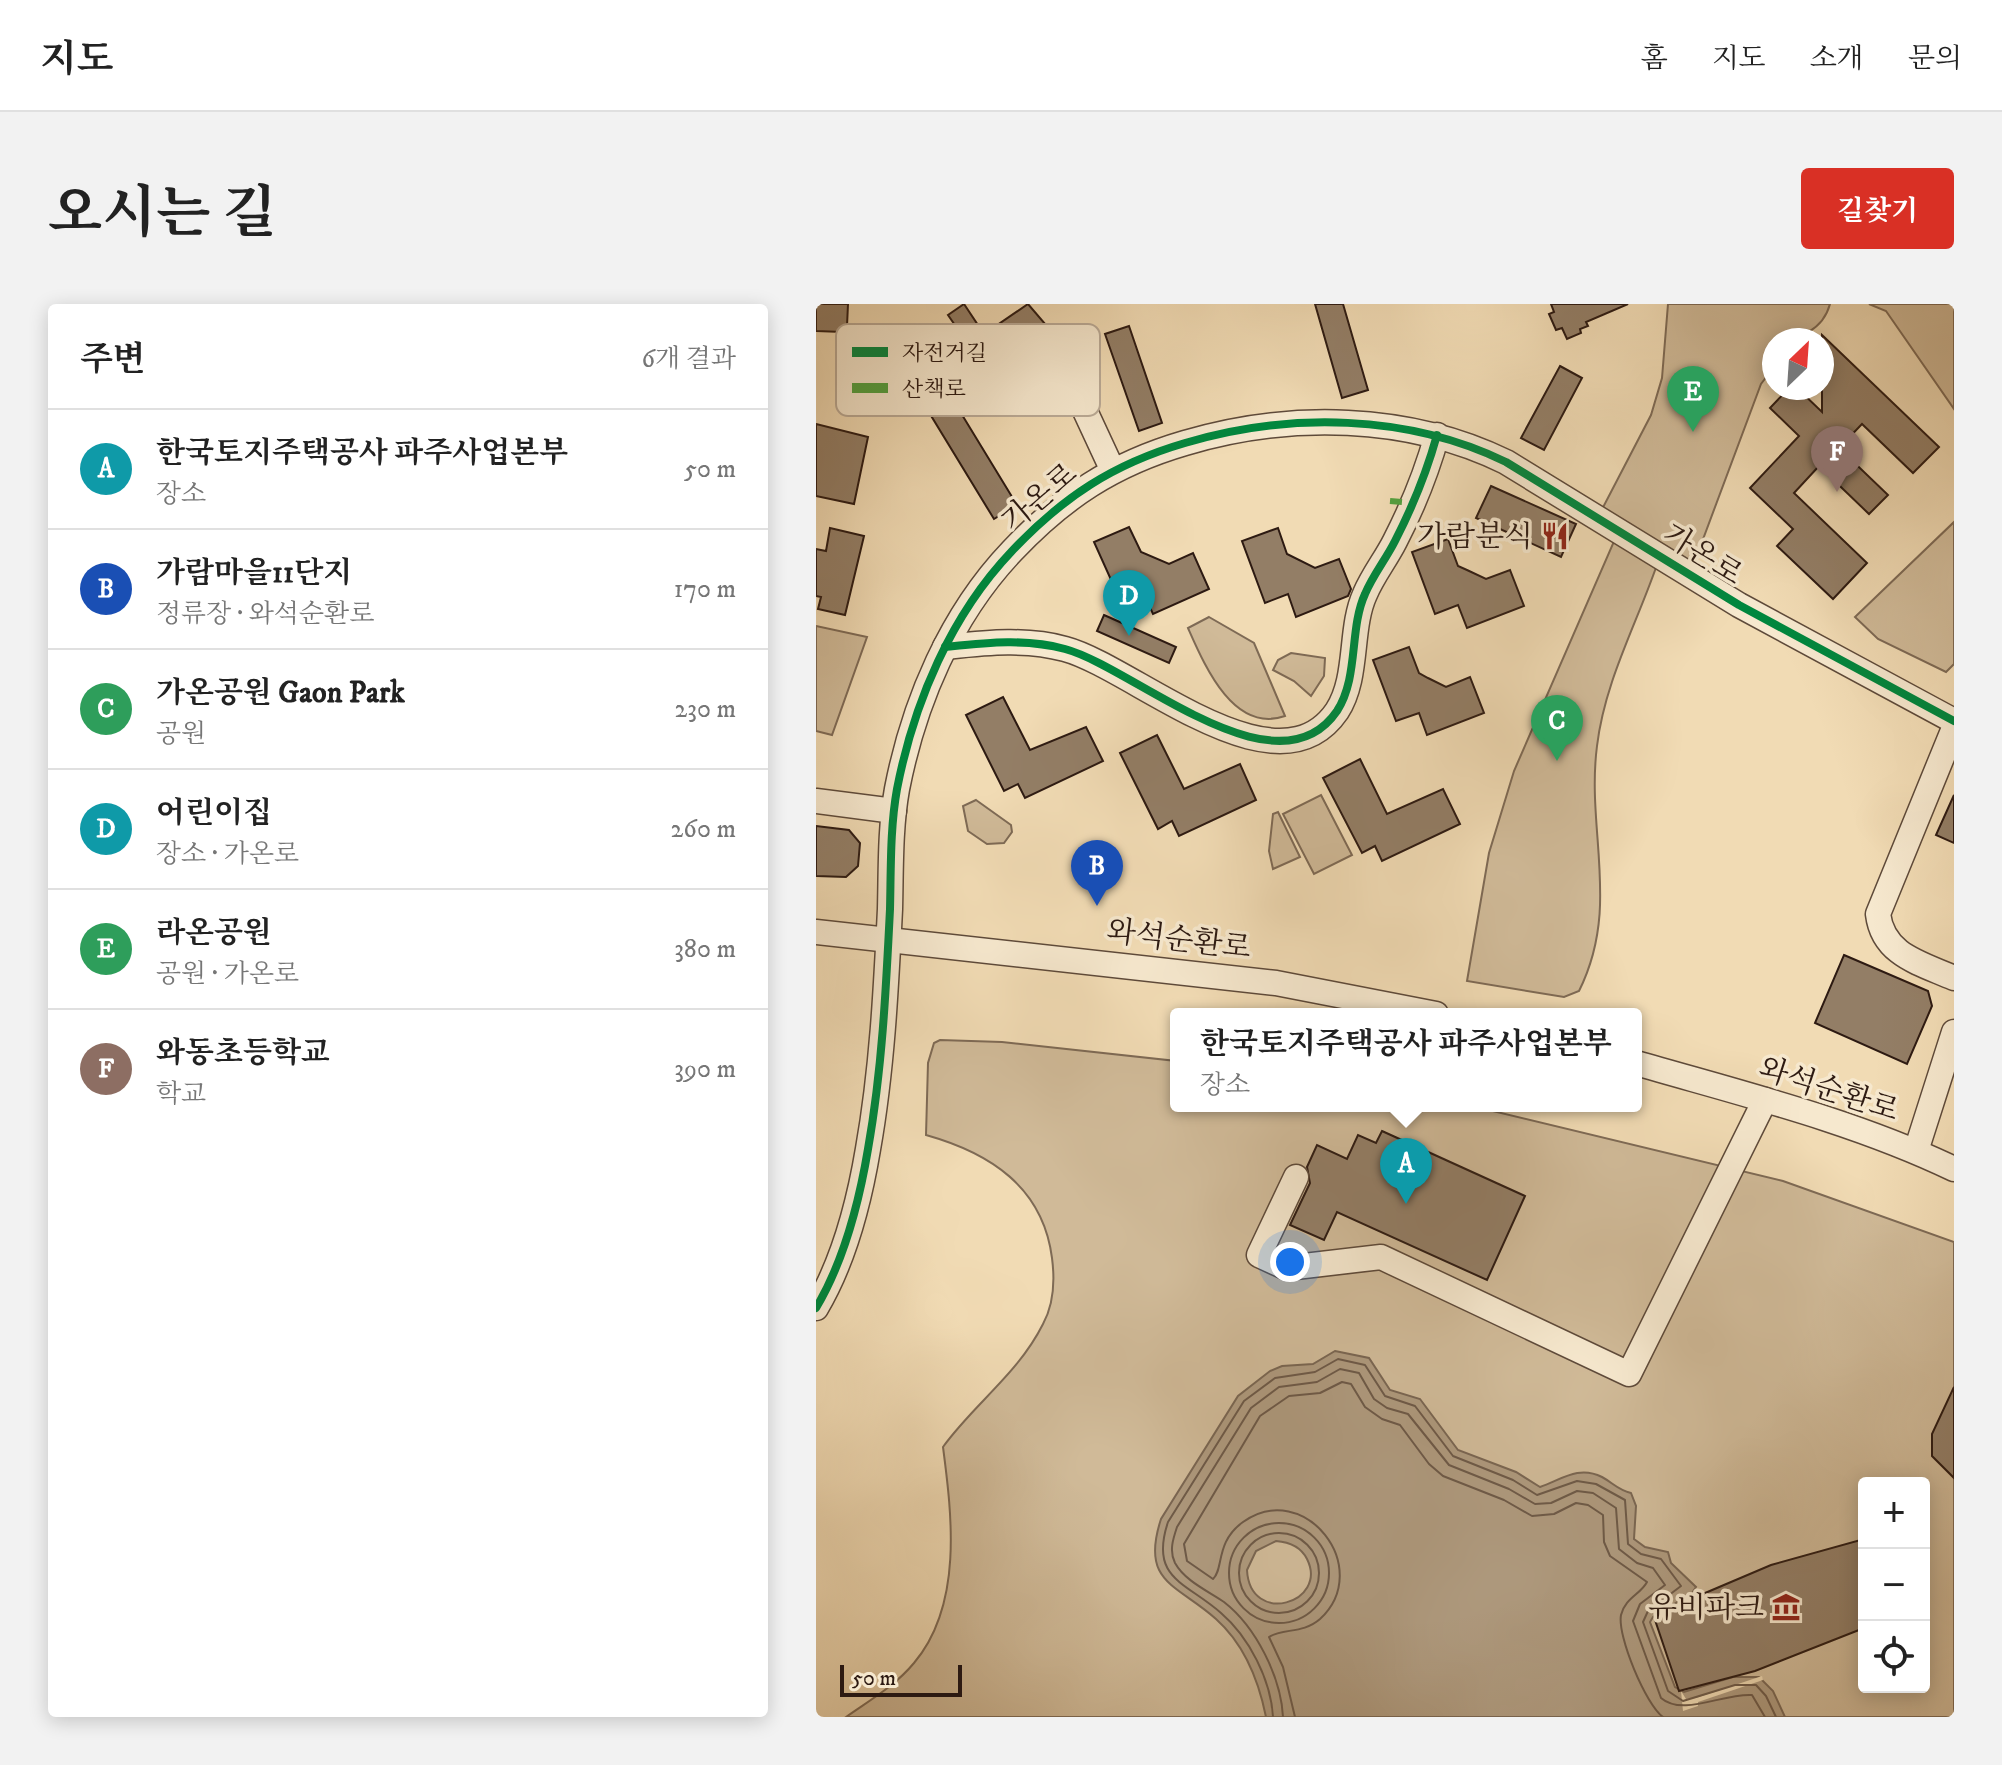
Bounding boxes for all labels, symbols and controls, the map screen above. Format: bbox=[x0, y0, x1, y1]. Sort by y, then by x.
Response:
text: 지도 bbox=[40, 36, 113, 84]
text: 홈 bbox=[1641, 41, 1668, 76]
text: 지도 bbox=[1712, 41, 1766, 76]
text: 소개 bbox=[1810, 41, 1864, 76]
text: 문의 bbox=[1908, 41, 1962, 76]
button: 길찾기 bbox=[1801, 168, 1954, 249]
text: 오시는 길 bbox=[48, 180, 276, 250]
legend bbox=[836, 324, 1100, 416]
north arrow bbox=[1762, 328, 1834, 400]
text: 주변 bbox=[80, 339, 146, 381]
text: 자전거길 bbox=[902, 340, 987, 367]
text: 6개 결과 bbox=[642, 343, 736, 376]
pin: E bbox=[1667, 366, 1719, 432]
text: 산책로 bbox=[902, 376, 966, 403]
pin: F bbox=[1811, 426, 1863, 492]
text: 한국토지주택공사 파주사업본부 bbox=[156, 435, 568, 472]
text: A bbox=[98, 453, 114, 486]
text: 50 m bbox=[684, 453, 736, 486]
street label: 가온로 bbox=[995, 456, 1085, 540]
text: 장소 bbox=[156, 478, 206, 511]
street label: 가온로 bbox=[1656, 517, 1749, 594]
place label: 가람분식 bbox=[1417, 519, 1533, 556]
restaurant icon: 가람분식 bbox=[1540, 521, 1570, 551]
text: 가람마을11단지 bbox=[156, 555, 352, 592]
pin: D bbox=[1103, 570, 1155, 636]
text: B bbox=[98, 573, 114, 606]
text: 170 m bbox=[674, 573, 736, 606]
text: 정류장 · 와석순환로 bbox=[156, 598, 374, 631]
text: 가온공원 Gaon Park bbox=[156, 675, 405, 712]
text: C bbox=[97, 693, 115, 726]
text: 230 m bbox=[674, 693, 736, 726]
pin: C bbox=[1531, 695, 1583, 761]
text: 공원 bbox=[156, 718, 206, 751]
text: 어린이집 bbox=[156, 795, 272, 832]
text: D bbox=[96, 813, 116, 846]
text: 260 m bbox=[671, 813, 736, 846]
text: 장소 · 가온로 bbox=[156, 838, 299, 871]
pin: B bbox=[1071, 840, 1123, 906]
street label: 와석순환로 bbox=[1105, 913, 1253, 968]
text: 라온공원 bbox=[156, 915, 272, 952]
text: E bbox=[97, 933, 115, 966]
text: 380 m bbox=[674, 933, 736, 966]
text: 공원 · 가온로 bbox=[156, 958, 299, 991]
popup bbox=[1170, 1008, 1642, 1112]
text: 한국토지주택공사 파주사업본부 bbox=[1200, 1026, 1612, 1063]
text: 와동초등학교 bbox=[156, 1035, 330, 1072]
street label: 와석순환로 bbox=[1754, 1050, 1903, 1130]
text: F bbox=[98, 1053, 114, 1086]
text: 390 m bbox=[674, 1053, 736, 1086]
text: 장소 bbox=[1200, 1069, 1250, 1102]
text: 학교 bbox=[156, 1078, 206, 1111]
pin: A bbox=[1380, 1138, 1432, 1204]
your location bbox=[1270, 1242, 1310, 1282]
map controls bbox=[1858, 1477, 1930, 1693]
button: + bbox=[1858, 1477, 1930, 1549]
button: − bbox=[1858, 1549, 1930, 1621]
place label: 유비파크 bbox=[1648, 1590, 1764, 1627]
museum icon: 유비파크 bbox=[1771, 1592, 1801, 1622]
button: locate bbox=[1858, 1621, 1930, 1693]
scale bar bbox=[840, 1661, 962, 1697]
text: 50 m bbox=[852, 1665, 896, 1692]

